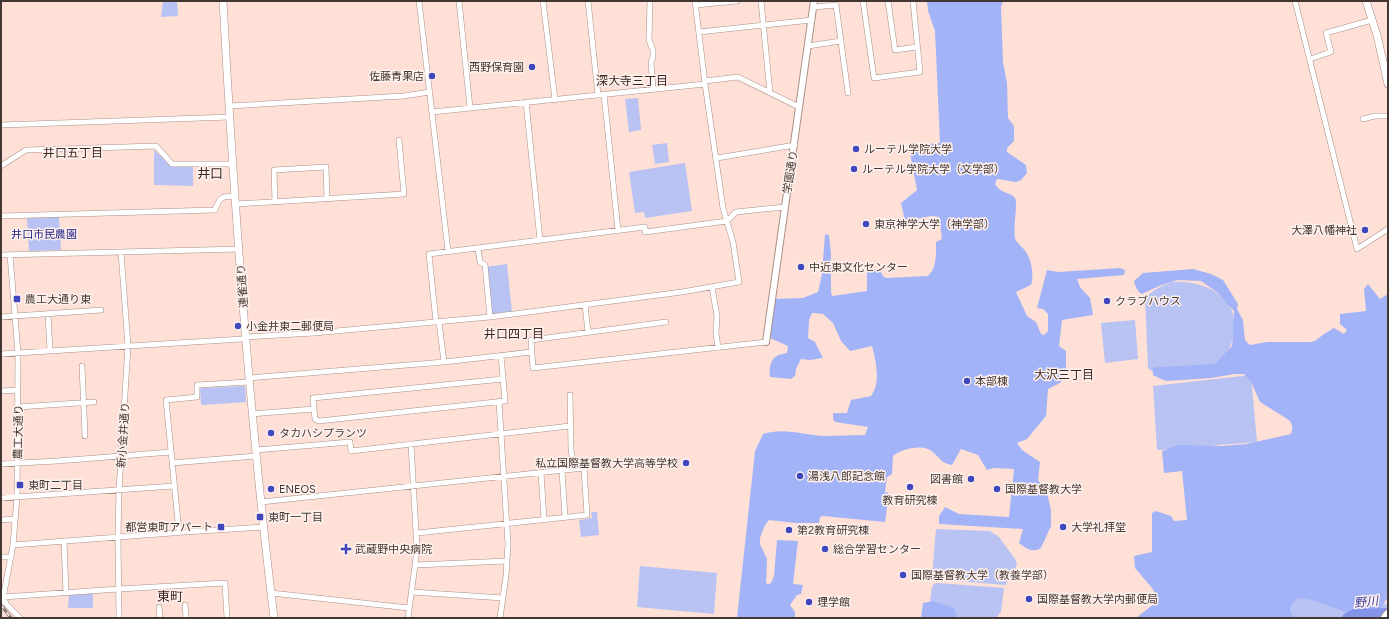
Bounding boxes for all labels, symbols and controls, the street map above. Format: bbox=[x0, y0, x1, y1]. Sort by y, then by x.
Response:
place label: 西野保育園 bbox=[469, 61, 524, 74]
marker: 西野保育園 bbox=[527, 62, 537, 72]
place label: 佐藤青果店 bbox=[369, 70, 424, 83]
marker: 佐藤青果店 bbox=[427, 71, 437, 81]
district label: 深大寺三丁目 bbox=[596, 74, 668, 88]
place label: ルーテル学院大学 bbox=[864, 143, 952, 156]
marker: ルーテル学院大学 bbox=[851, 144, 861, 154]
district label: 井口五丁目 bbox=[43, 146, 103, 160]
street label: 学園通り bbox=[781, 149, 800, 195]
place label: ルーテル学院大学（文学部） bbox=[862, 163, 1005, 176]
marker: ルーテル学院大学（文学部） bbox=[849, 164, 859, 174]
district label: 井口 bbox=[197, 166, 223, 181]
place label: 東京神学大学（神学部） bbox=[874, 218, 995, 231]
marker: 東京神学大学（神学部） bbox=[861, 219, 871, 229]
place label: 大澤八幡神社 bbox=[1291, 224, 1357, 237]
marker: 大澤八幡神社 bbox=[1360, 225, 1370, 235]
park label: 井口市民農園 bbox=[11, 228, 77, 241]
place label: 中近東文化センター bbox=[809, 261, 908, 274]
marker: 中近東文化センター bbox=[796, 262, 806, 272]
street label: 連雀通り bbox=[234, 264, 251, 308]
place label: 農工大通り東 bbox=[25, 293, 91, 306]
marker: 農工大通り東 bbox=[12, 294, 22, 304]
place label: クラブハウス bbox=[1115, 295, 1181, 308]
marker: クラブハウス bbox=[1102, 296, 1112, 306]
place label: 小金井東二郵便局 bbox=[246, 320, 334, 333]
marker: 小金井東二郵便局 bbox=[233, 321, 243, 331]
district label: 井口四丁目 bbox=[484, 327, 544, 341]
district label: 大沢三丁目 bbox=[1034, 368, 1094, 382]
place label: 本部棟 bbox=[975, 375, 1008, 388]
marker: 本部棟 bbox=[962, 376, 972, 386]
street label: 新小金井通り bbox=[115, 402, 132, 468]
street label: 農工大通り bbox=[12, 404, 25, 460]
place label: タカハシプランツ bbox=[279, 427, 367, 440]
marker: タカハシプランツ bbox=[266, 428, 276, 438]
place label: 私立国際基督教大学高等学校 bbox=[535, 457, 678, 470]
marker: 私立国際基督教大学高等学校 bbox=[681, 458, 691, 468]
place label: 湯浅八郎記念館 bbox=[808, 470, 885, 483]
marker: 湯浅八郎記念館 bbox=[795, 471, 805, 481]
place label: 図書館 bbox=[930, 473, 963, 486]
marker: 図書館 bbox=[966, 474, 976, 484]
place label: 東町二丁目 bbox=[28, 479, 83, 492]
marker: 東町二丁目 bbox=[15, 480, 25, 490]
marker: 教育研究棟 bbox=[905, 482, 915, 492]
place label: ENEOS bbox=[279, 483, 316, 496]
place label: 国際基督教大学 bbox=[1005, 483, 1082, 496]
marker: ENEOS bbox=[266, 484, 276, 494]
marker: 国際基督教大学 bbox=[992, 484, 1002, 494]
place label: 教育研究棟 bbox=[883, 494, 938, 507]
place label: 東町一丁目 bbox=[268, 511, 323, 524]
marker: 東町一丁目 bbox=[255, 512, 265, 522]
place label: 都営東町アパート bbox=[125, 521, 213, 534]
place label: 大学礼拝堂 bbox=[1071, 521, 1126, 534]
marker: 都営東町アパート bbox=[216, 522, 226, 532]
marker: 大学礼拝堂 bbox=[1058, 522, 1068, 532]
place label: 第2教育研究棟 bbox=[797, 524, 869, 537]
marker: 第2教育研究棟 bbox=[784, 525, 794, 535]
marker: 武蔵野中央病院 bbox=[340, 543, 352, 555]
place label: 武蔵野中央病院 bbox=[355, 543, 432, 556]
place label: 総合学習センター bbox=[833, 543, 921, 556]
marker: 総合学習センター bbox=[820, 544, 830, 554]
place label: 国際基督教大学（教養学部） bbox=[911, 569, 1054, 582]
marker: 国際基督教大学（教養学部） bbox=[898, 570, 908, 580]
district label: 東町 bbox=[157, 589, 183, 604]
place label: 国際基督教大学内郵便局 bbox=[1037, 593, 1158, 606]
marker: 国際基督教大学内郵便局 bbox=[1024, 594, 1034, 604]
water label: 野川 bbox=[1353, 594, 1381, 610]
place label: 理学館 bbox=[817, 596, 850, 609]
marker: 理学館 bbox=[804, 597, 814, 607]

